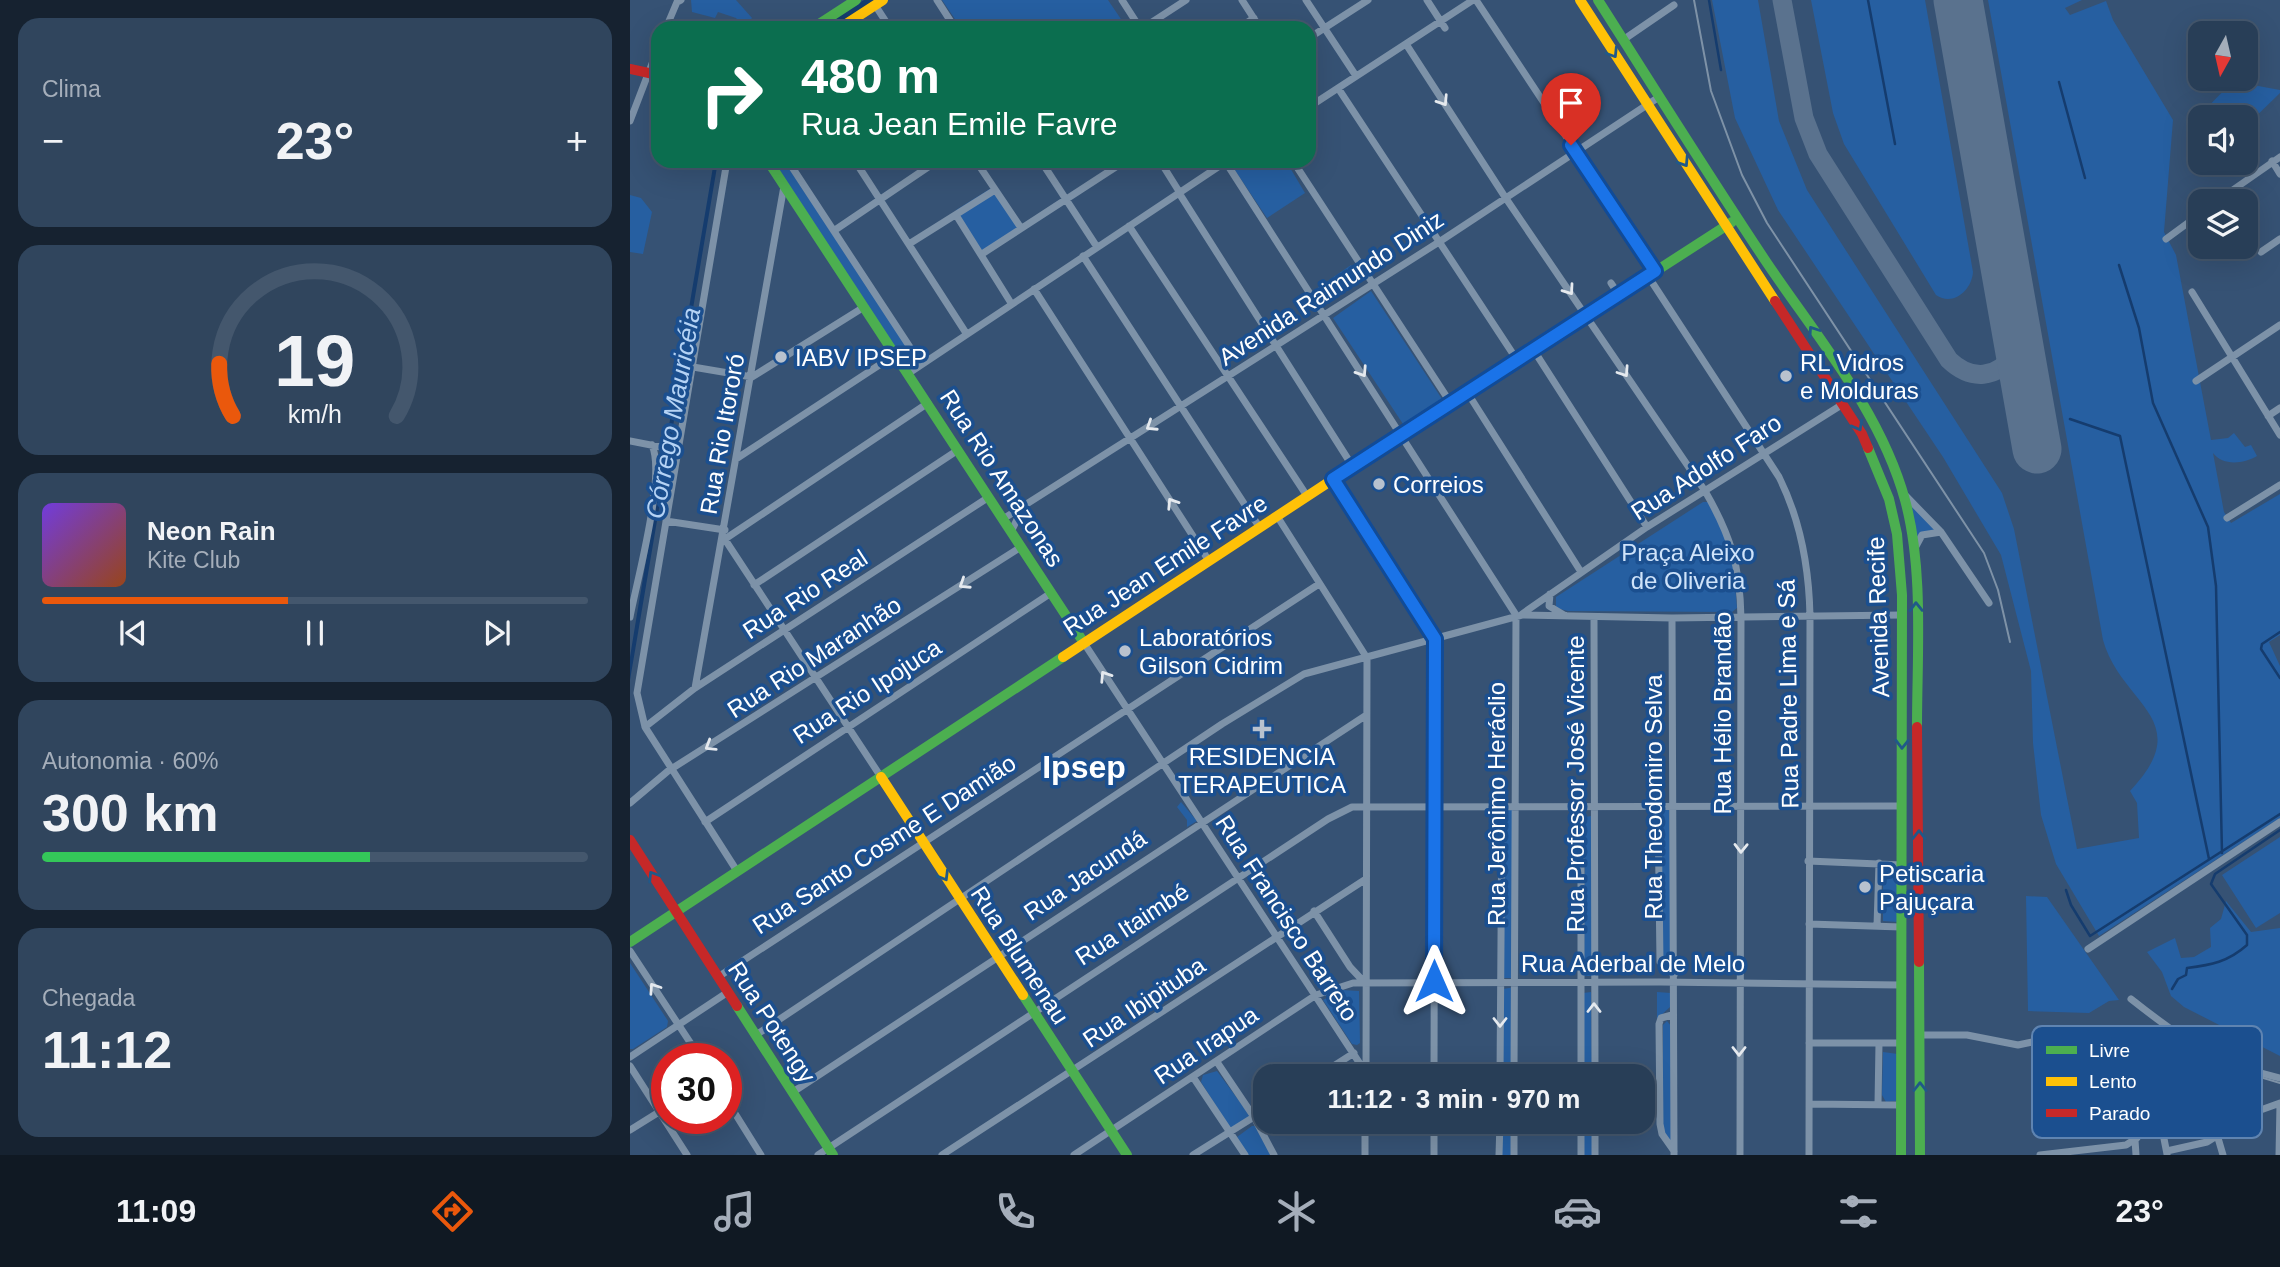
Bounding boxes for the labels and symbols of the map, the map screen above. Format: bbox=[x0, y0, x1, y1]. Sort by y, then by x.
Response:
north arrow bbox=[2188, 21, 2258, 91]
one-way arrow bbox=[1605, 45, 1618, 58]
pin bbox=[1541, 73, 1601, 145]
one-way arrow bbox=[1434, 93, 1447, 106]
one-way arrow bbox=[1676, 154, 1689, 167]
street label: Avenida Raimundo Diniz bbox=[1214, 205, 1448, 371]
one-way arrow bbox=[1561, 283, 1574, 296]
water label: Córrego Mauricéia bbox=[640, 305, 706, 521]
one-way arrow bbox=[1809, 326, 1822, 339]
place label: IABV IPSEP bbox=[795, 344, 927, 371]
marker: IABV IPSEP bbox=[773, 349, 789, 365]
place label: RL Vidros e Molduras bbox=[1800, 349, 1919, 404]
street label: Rua Rio Itororó bbox=[695, 352, 749, 516]
one-way arrow bbox=[1353, 364, 1366, 377]
one-way arrow bbox=[1616, 364, 1628, 377]
marker: RL Vidros e Molduras bbox=[1778, 368, 1794, 384]
street label: Rua Rio Amazonas bbox=[935, 384, 1069, 572]
street label: Rua Adolfo Faro bbox=[1626, 408, 1786, 526]
one-way arrow bbox=[1146, 418, 1159, 431]
one-way arrow bbox=[1850, 419, 1863, 431]
place label: Correios bbox=[1393, 471, 1484, 498]
marker: Correios bbox=[1371, 476, 1387, 492]
street label: Rua Jean Emile Favre bbox=[1058, 489, 1272, 641]
one-way arrow bbox=[1168, 498, 1181, 511]
street label: Avenida Recife bbox=[1862, 536, 1894, 698]
park label: Praça Aleixo de Oliveria bbox=[1621, 539, 1755, 594]
street label: Rua Rio Real bbox=[738, 544, 872, 644]
one-way arrow bbox=[958, 576, 971, 589]
street label: Rua Padre Lima e Sá bbox=[1772, 578, 1804, 809]
street label: Rua Rio Maranhão bbox=[722, 591, 906, 723]
one-way arrow bbox=[1909, 602, 1924, 613]
street label: Rua Hélio Brandão bbox=[1709, 612, 1736, 814]
place label: Laboratórios Gilson Cidrim bbox=[1139, 624, 1283, 679]
street label: Rua Rio Ipojuca bbox=[788, 633, 947, 749]
street label: Rua Professor José Vicente bbox=[1562, 635, 1589, 933]
marker: Laboratórios Gilson Cidrim bbox=[1117, 643, 1133, 659]
one-way arrow bbox=[1100, 670, 1113, 683]
street label: Rua Theodomiro Selva bbox=[1640, 674, 1667, 920]
street label: Rua Jerônimo Heráclio bbox=[1483, 682, 1510, 926]
marker: RESIDENCIA TERAPEUTICA bbox=[1252, 719, 1272, 739]
one-way arrow bbox=[705, 738, 718, 751]
one-way arrow bbox=[1894, 739, 1910, 750]
place label: RESIDENCIA TERAPEUTICA bbox=[1178, 743, 1346, 798]
street label: Rua Santo Cosme E Damião bbox=[747, 749, 1021, 939]
district label: Ipsep bbox=[1042, 749, 1126, 785]
street label: Rua Francisco Barreto bbox=[1210, 810, 1364, 1026]
street label: Rua Jacundá bbox=[1019, 824, 1152, 926]
one-way arrow bbox=[1911, 829, 1927, 840]
one-way arrow bbox=[1733, 843, 1748, 854]
place label: Petiscaria Pajuçara bbox=[1879, 860, 1985, 915]
one-way arrow bbox=[935, 869, 948, 882]
one-way arrow bbox=[648, 871, 661, 884]
street label: Rua Itaimbé bbox=[1070, 877, 1194, 971]
marker: Petiscaria Pajuçara bbox=[1857, 879, 1873, 895]
street label: Rua Blumenau bbox=[965, 881, 1075, 1029]
position arrow bbox=[1397, 944, 1471, 1018]
street label: Rua Aderbal de Melo bbox=[1521, 950, 1745, 977]
street label: Rua Ibipituba bbox=[1078, 951, 1211, 1053]
street label: Rua Potengy bbox=[723, 956, 821, 1088]
one-way arrow bbox=[650, 982, 663, 995]
street label: Rua Irapua bbox=[1149, 1000, 1263, 1089]
one-way arrow bbox=[1586, 1002, 1602, 1013]
one-way arrow bbox=[1492, 1017, 1508, 1027]
legend bbox=[2032, 1026, 2262, 1138]
text: Livre bbox=[2089, 1040, 2130, 1061]
speed limit sign: 30 bbox=[651, 1043, 742, 1134]
one-way arrow bbox=[1731, 1046, 1747, 1057]
text: Lento bbox=[2089, 1071, 2137, 1092]
one-way arrow bbox=[1912, 1081, 1928, 1092]
text: Parado bbox=[2089, 1103, 2150, 1124]

